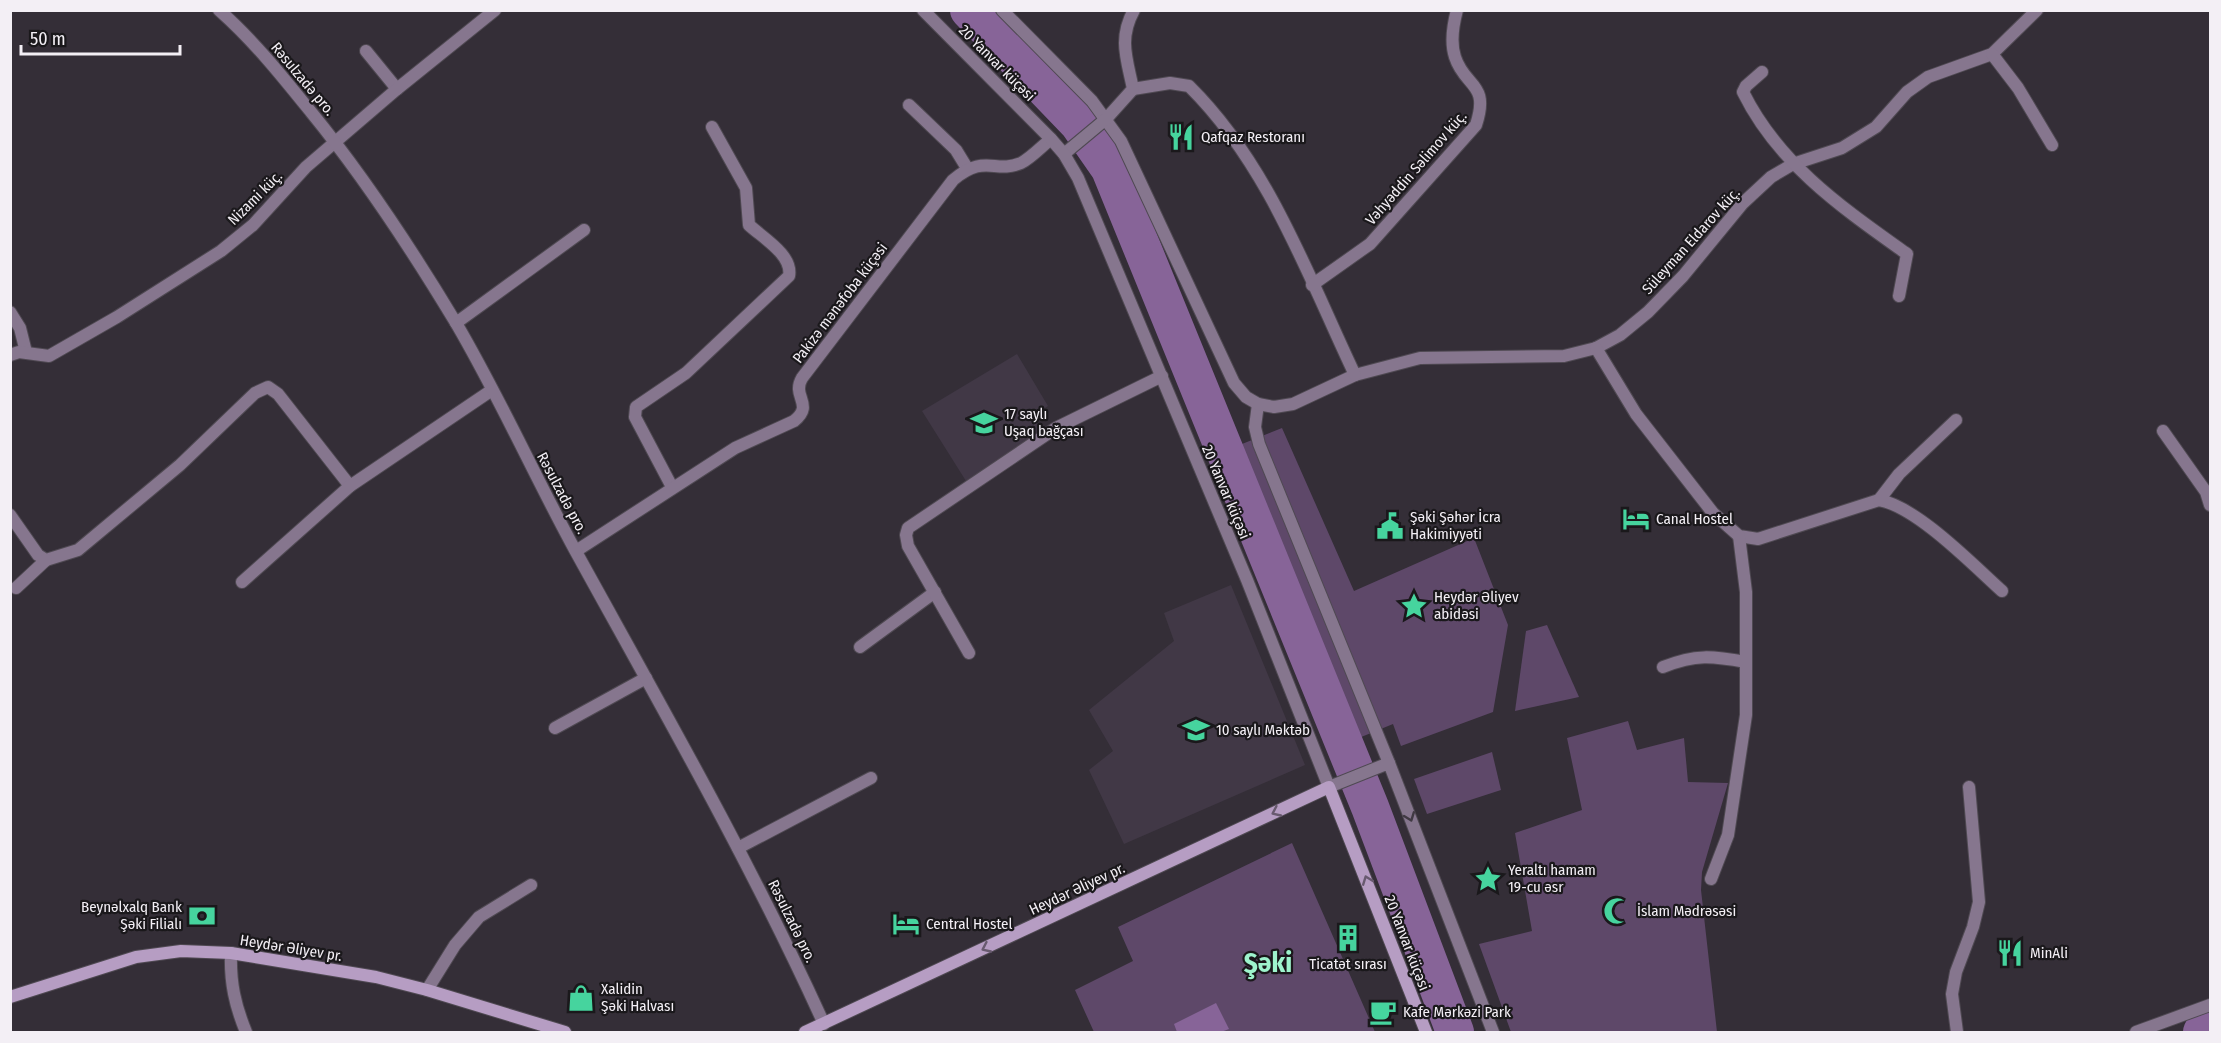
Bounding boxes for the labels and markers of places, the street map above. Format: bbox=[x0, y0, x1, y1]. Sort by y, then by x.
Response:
restaurant icon: Qafqaz Restoranı bbox=[1166, 122, 1196, 152]
place label: Qafqaz Restoranı bbox=[1201, 128, 1305, 146]
place label: 17 saylı Uşaq bağçası bbox=[1004, 405, 1084, 440]
school or university icon: 17 saylı Uşaq bağçası bbox=[969, 408, 999, 438]
hotel icon: Canal Hostel bbox=[1621, 504, 1651, 534]
place label: Şəki Şəhər İcra Hakimiyyəti bbox=[1410, 508, 1501, 543]
place label: Canal Hostel bbox=[1656, 510, 1733, 528]
public building icon: Şəki Şəhər İcra Hakimiyyəti bbox=[1375, 511, 1405, 541]
place label: Heydər Əliyev abidəsi bbox=[1434, 588, 1519, 623]
place icon: Heydər Əliyev abidəsi bbox=[1399, 591, 1429, 621]
school or university icon: 10 saylı Məktəb bbox=[1181, 715, 1211, 745]
place label: 10 saylı Məktəb bbox=[1216, 721, 1310, 739]
place label: Yeraltı hamam 19-cu əsr bbox=[1508, 861, 1596, 896]
place icon: Yeraltı hamam 19-cu əsr bbox=[1473, 864, 1503, 894]
mosque icon: İslam Mədrəsəsi bbox=[1602, 896, 1632, 926]
place label: Beynəlxalq Bank Şəki Filialı bbox=[81, 898, 182, 933]
bank icon: Beynəlxalq Bank Şəki Filialı bbox=[187, 901, 217, 931]
place label: İslam Mədrəsəsi bbox=[1637, 902, 1736, 920]
hotel icon: Central Hostel bbox=[891, 909, 921, 939]
place label: Central Hostel bbox=[926, 915, 1012, 933]
building icon: Ticatət sırası bbox=[1333, 923, 1363, 953]
restaurant icon: MinAli bbox=[1995, 938, 2025, 968]
place label: MinAli bbox=[2030, 944, 2068, 962]
place label: Ticatət sırası bbox=[1309, 955, 1387, 973]
place label: Xalidin Şəki Halvası bbox=[601, 980, 674, 1015]
shop icon: Xalidin Şəki Halvası bbox=[566, 983, 596, 1013]
cafe icon: Kafe Mərkəzi Park bbox=[1368, 997, 1398, 1027]
place label: Kafe Mərkəzi Park bbox=[1403, 1003, 1511, 1021]

